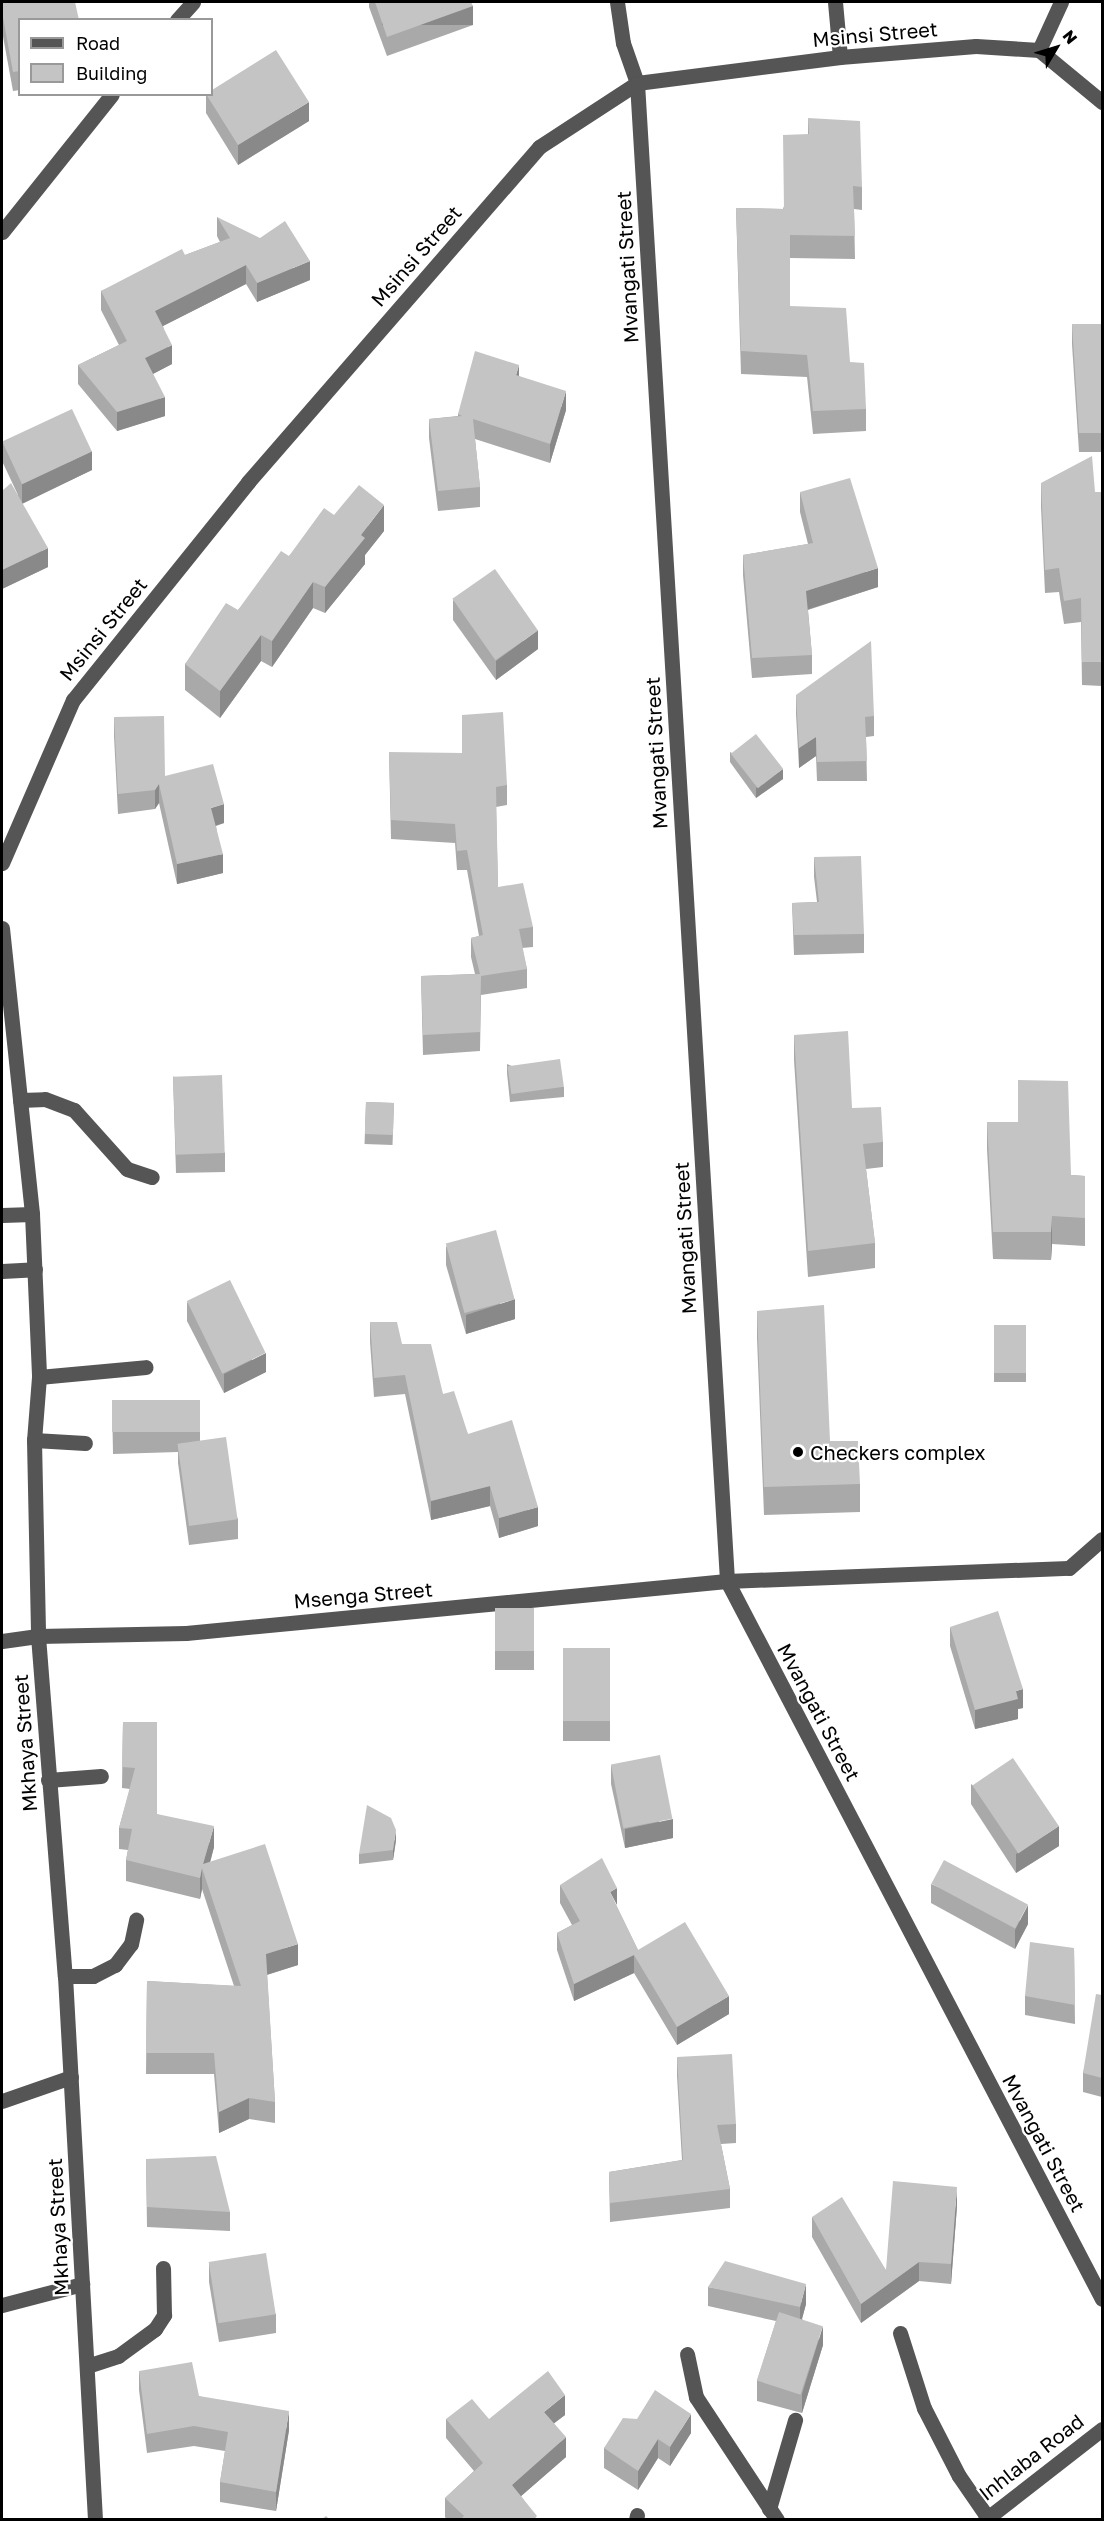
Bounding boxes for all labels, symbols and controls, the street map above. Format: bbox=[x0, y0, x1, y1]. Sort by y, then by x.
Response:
street label: Msinsi Street bbox=[811, 17, 939, 51]
legend bbox=[18, 18, 213, 96]
north arrow bbox=[1026, 18, 1086, 78]
text: N bbox=[1059, 26, 1082, 48]
text: Road bbox=[76, 32, 120, 54]
text: Building bbox=[76, 62, 147, 84]
street label: Mvangati Street bbox=[611, 190, 643, 344]
street label: Msinsi Street bbox=[366, 201, 466, 311]
street label: Msinsi Street bbox=[54, 573, 152, 685]
street label: Mvangati Street bbox=[640, 676, 672, 830]
street label: Mvangati Street bbox=[669, 1161, 701, 1315]
place label: Checkers complex bbox=[810, 1440, 986, 1464]
marker: Checkers complex bbox=[791, 1445, 805, 1459]
street label: Msenga Street bbox=[292, 1577, 434, 1613]
street label: Mvangati Street bbox=[773, 1639, 865, 1785]
street label: Mkhaya Street bbox=[8, 1673, 42, 1813]
street label: Mvangati Street bbox=[998, 2070, 1090, 2216]
street label: Mkhaya Street bbox=[42, 2158, 74, 2296]
street label: Inhlaba Road bbox=[974, 2409, 1088, 2505]

